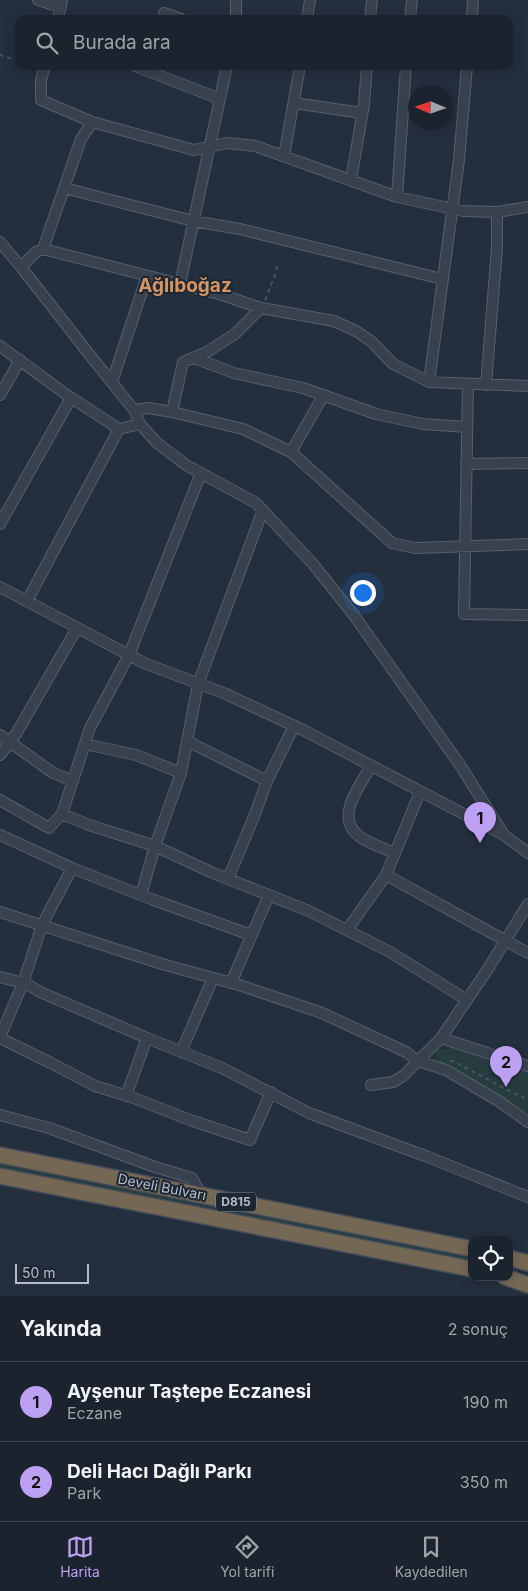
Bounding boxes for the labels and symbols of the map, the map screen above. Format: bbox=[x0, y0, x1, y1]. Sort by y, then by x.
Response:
north arrow bbox=[408, 85, 453, 130]
district label: Ağlıboğaz bbox=[138, 274, 232, 297]
your location bbox=[350, 580, 376, 606]
pin: 1 bbox=[464, 802, 496, 843]
pin: 2 bbox=[490, 1046, 522, 1087]
street label: Develi Bulvarı bbox=[116, 1170, 208, 1203]
road number: D815 bbox=[216, 1192, 256, 1212]
scale bar bbox=[15, 1261, 89, 1284]

